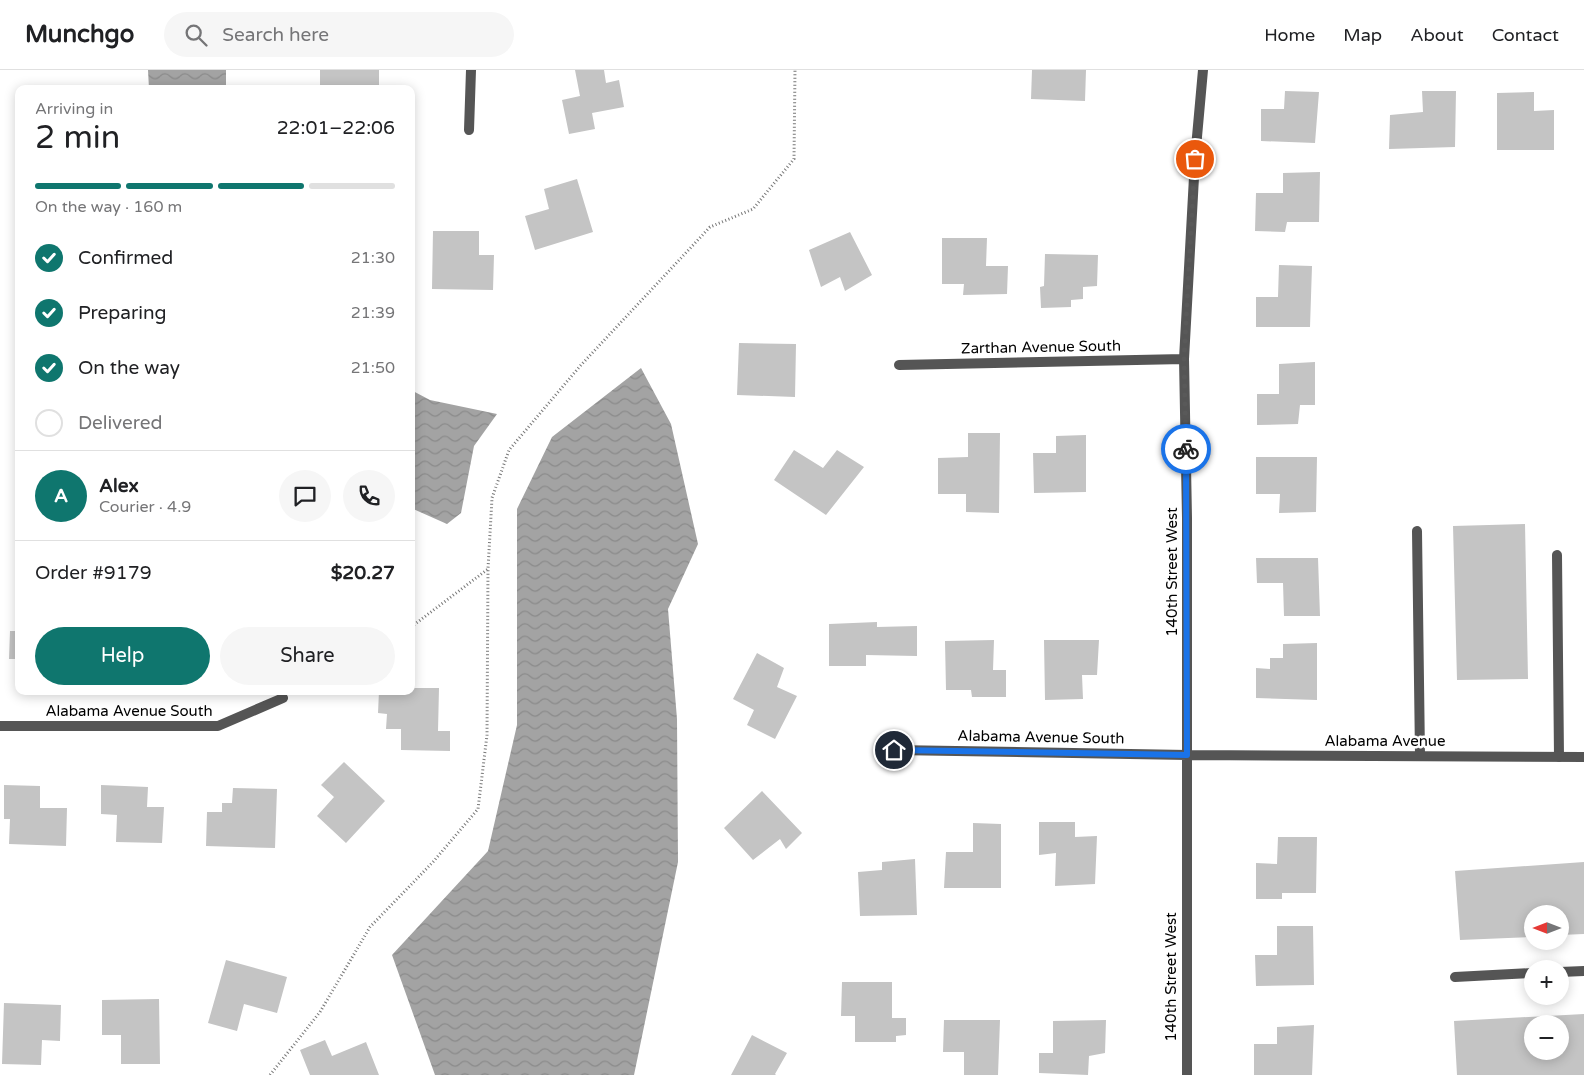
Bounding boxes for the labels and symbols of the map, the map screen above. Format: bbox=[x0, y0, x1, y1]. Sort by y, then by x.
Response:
pin bbox=[1174, 138, 1216, 180]
street label: Zarthan Avenue South bbox=[961, 337, 1121, 357]
courier bbox=[1161, 424, 1211, 474]
street label: 140th Street West bbox=[1163, 507, 1181, 637]
street label: Alabama Avenue South bbox=[45, 702, 213, 720]
street label: Alabama Avenue South bbox=[957, 727, 1125, 747]
pin bbox=[873, 729, 915, 771]
street label: Alabama Avenue bbox=[1325, 732, 1445, 750]
north arrow bbox=[1524, 905, 1569, 950]
street label: 140th Street West bbox=[1162, 912, 1180, 1042]

